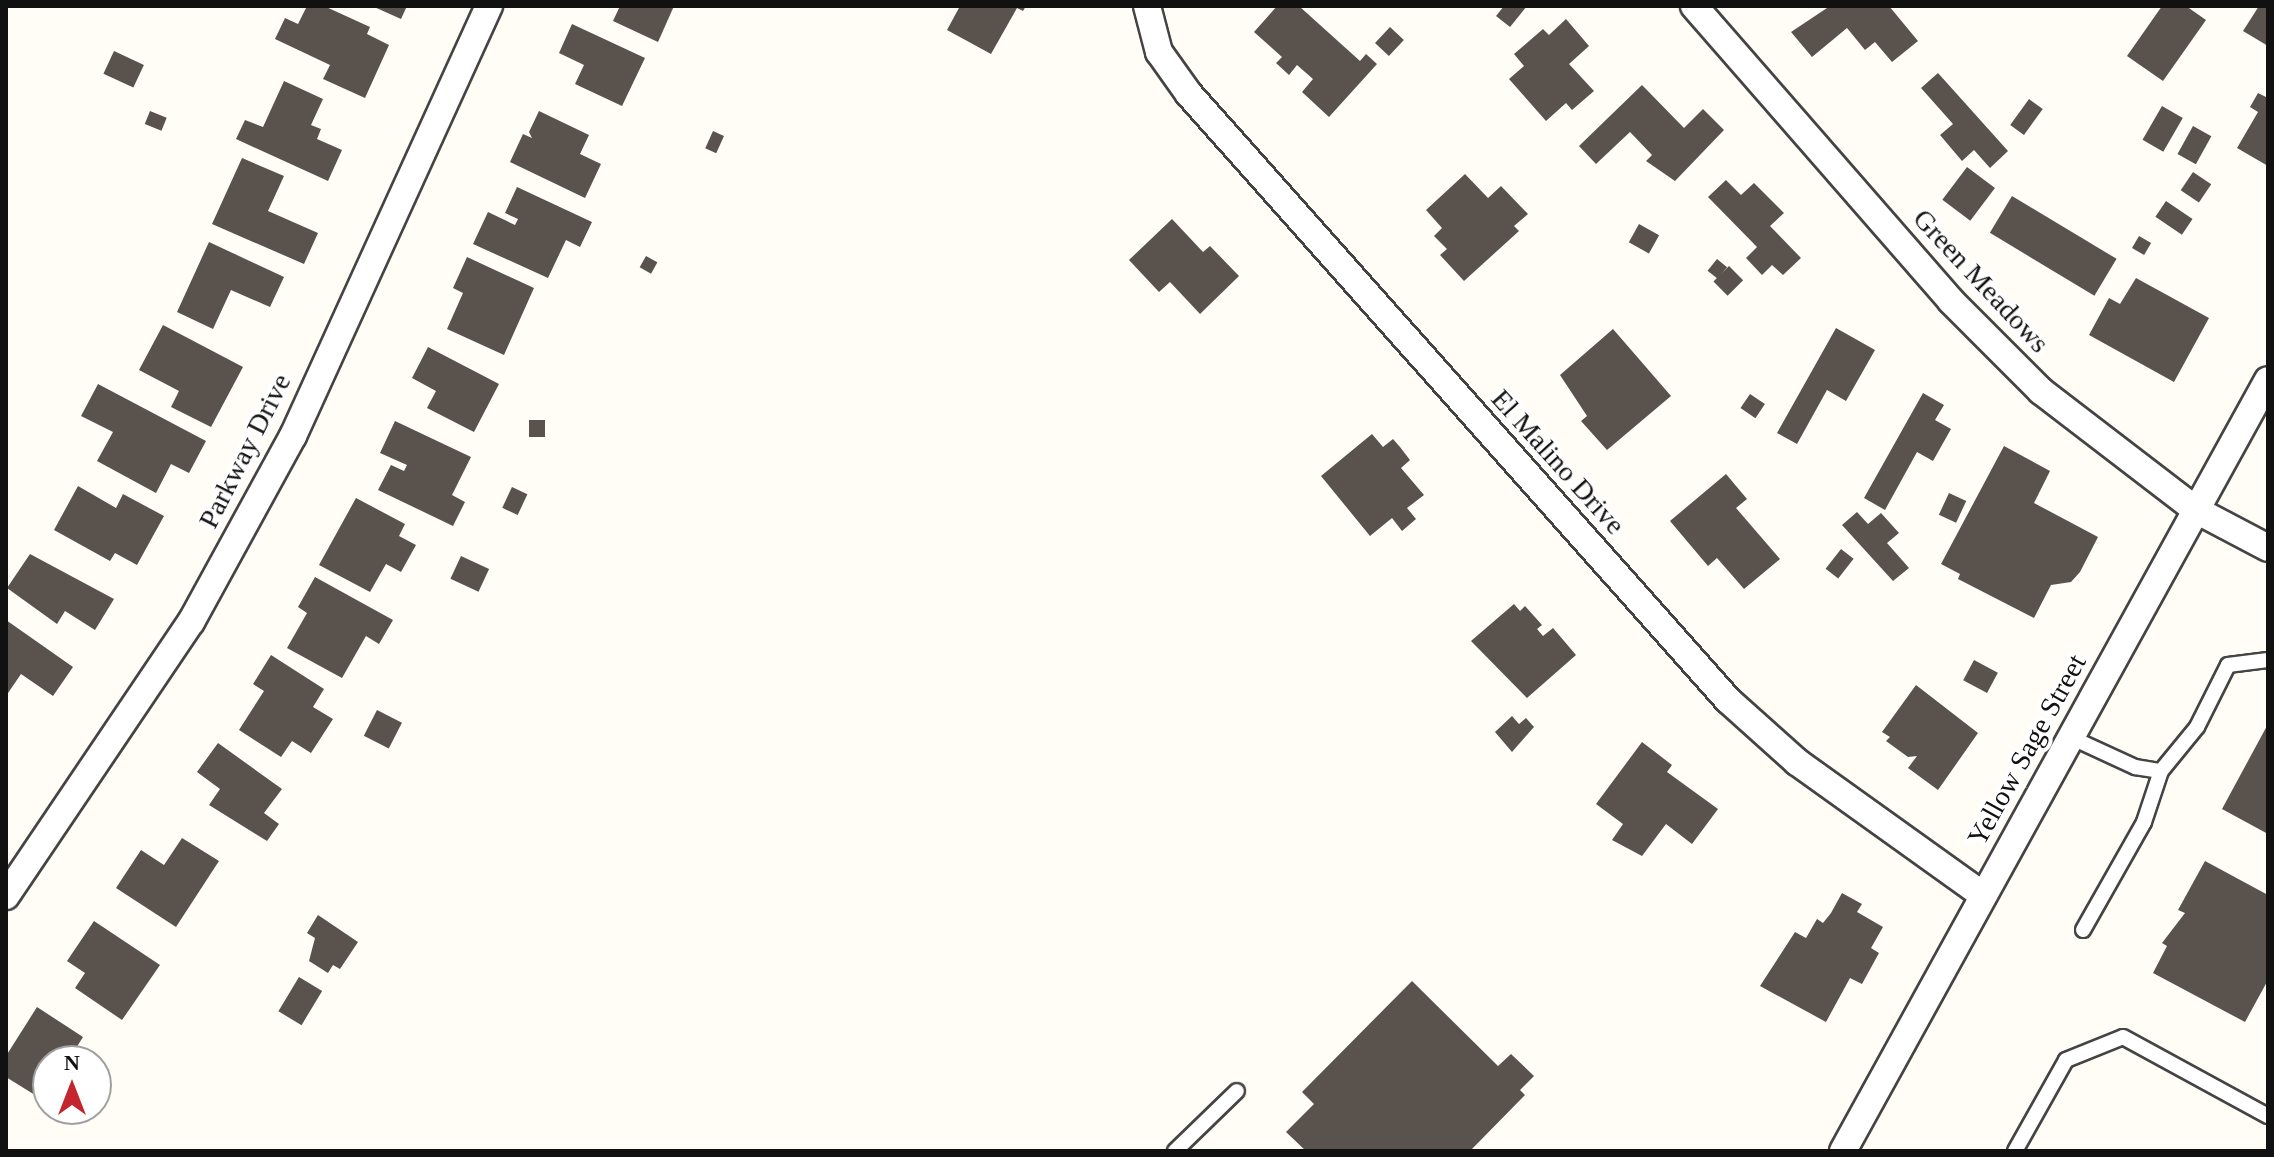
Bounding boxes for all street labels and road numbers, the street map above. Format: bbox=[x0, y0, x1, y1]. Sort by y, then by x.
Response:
street label: Green Meadows bbox=[1906, 202, 2056, 360]
street label: Parkway Drive bbox=[192, 368, 298, 534]
street label: El Malino Drive bbox=[1484, 383, 1632, 541]
street label: Yellow Sage Street bbox=[1961, 649, 2093, 851]

